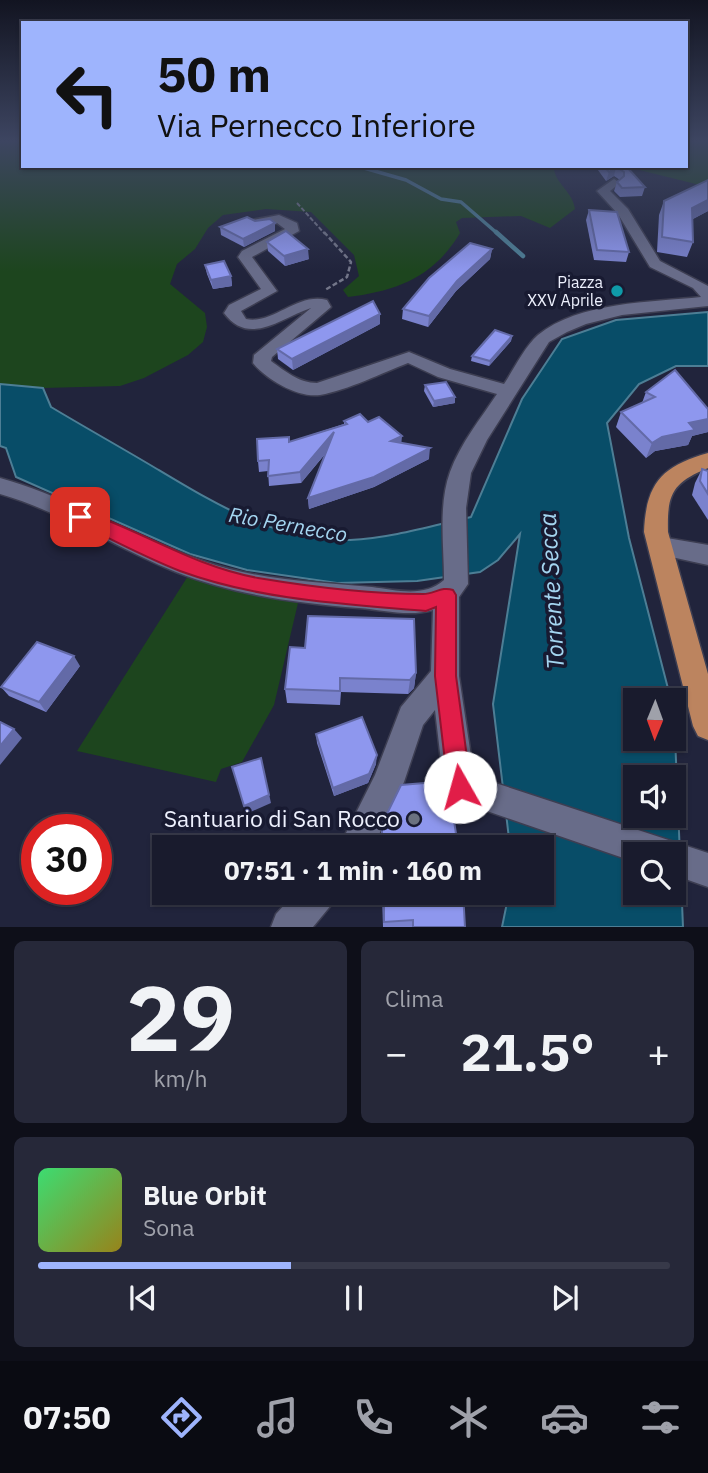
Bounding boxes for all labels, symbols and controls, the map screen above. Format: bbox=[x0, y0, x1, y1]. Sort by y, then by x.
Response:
text: 50 m bbox=[157, 42, 271, 105]
icon: left bbox=[42, 49, 133, 140]
text: Via Pernecco Inferiore bbox=[157, 104, 476, 146]
place label: Piazza XXV Aprile bbox=[527, 272, 603, 310]
marker: Piazza XXV Aprile bbox=[609, 283, 625, 299]
pin bbox=[50, 487, 110, 547]
icon: arrive bbox=[61, 498, 99, 536]
water label: Rio Pernecco bbox=[227, 500, 350, 548]
water label: Torrente Secca bbox=[531, 512, 571, 670]
north arrow bbox=[623, 688, 686, 751]
map controls bbox=[623, 688, 686, 905]
position arrow bbox=[423, 750, 497, 824]
button: sound bbox=[623, 765, 686, 828]
place label: Santuario di San Rocco bbox=[164, 803, 400, 833]
marker: Santuario di San Rocco bbox=[406, 811, 422, 827]
speed limit sign: 30 bbox=[21, 814, 112, 905]
button: search bbox=[623, 842, 686, 905]
text: 07:51 · 1 min · 160 m bbox=[224, 853, 482, 887]
text: 29 bbox=[126, 958, 235, 1076]
text: Clima bbox=[385, 983, 444, 1013]
text: 21.5° bbox=[460, 1018, 595, 1085]
text: − bbox=[385, 1028, 408, 1077]
text: + bbox=[647, 1028, 670, 1077]
text: km/h bbox=[153, 1063, 208, 1093]
text: Blue Orbit bbox=[143, 1178, 267, 1212]
text: Sona bbox=[143, 1212, 195, 1242]
icon: previous bbox=[124, 1279, 162, 1317]
icon: pause bbox=[335, 1279, 373, 1317]
icon: next bbox=[546, 1279, 584, 1317]
icon: directions bbox=[157, 1393, 206, 1442]
icon: music bbox=[253, 1393, 302, 1442]
icon: phone bbox=[349, 1393, 398, 1442]
icon: climate bbox=[444, 1393, 493, 1442]
icon: car bbox=[540, 1393, 589, 1442]
icon: filters bbox=[636, 1393, 685, 1442]
text: 07:50 bbox=[23, 1396, 111, 1438]

